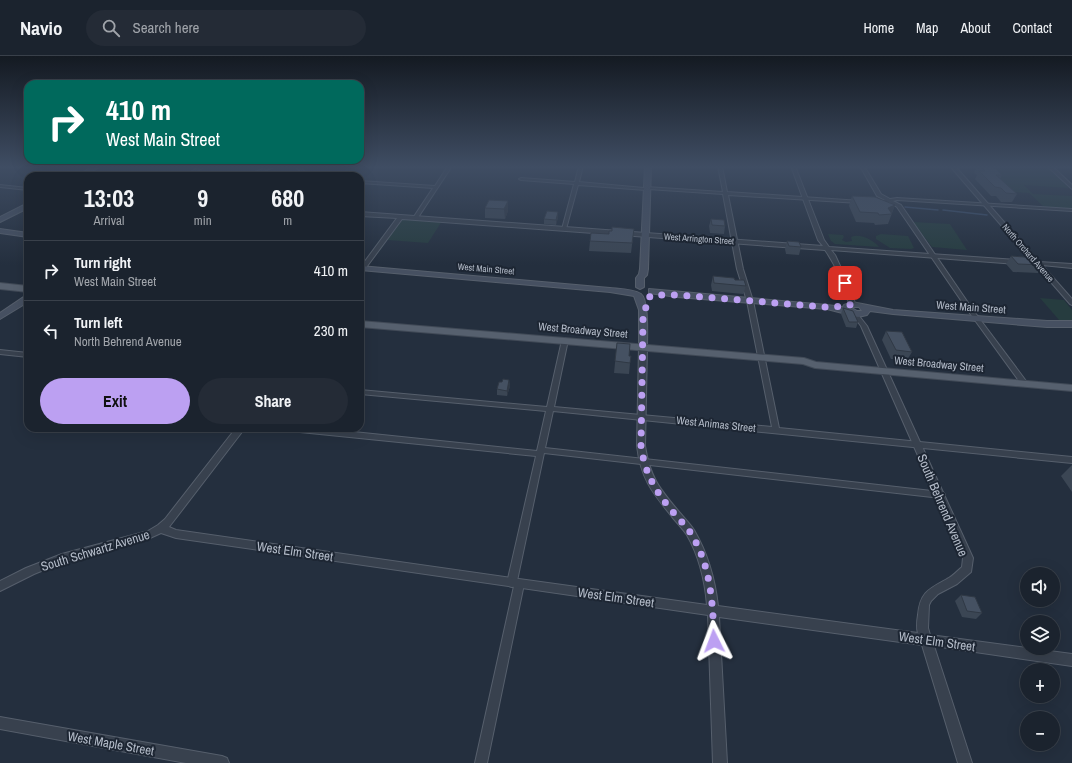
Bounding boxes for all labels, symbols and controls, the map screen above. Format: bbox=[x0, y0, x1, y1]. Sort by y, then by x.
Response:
search box bbox=[86, 10, 366, 46]
text: Navio bbox=[20, 15, 62, 41]
icon: search bbox=[100, 17, 122, 39]
text: Search here bbox=[132, 17, 199, 38]
text: Home bbox=[863, 19, 894, 37]
text: Map bbox=[916, 19, 938, 37]
text: About bbox=[960, 19, 990, 37]
text: Contact bbox=[1012, 19, 1052, 37]
text: 410 m bbox=[106, 91, 171, 129]
icon: right bbox=[40, 96, 92, 148]
text: West Main Street bbox=[106, 127, 220, 152]
text: 13:03 bbox=[84, 182, 134, 214]
text: 9 bbox=[197, 182, 208, 214]
text: 680 bbox=[271, 182, 304, 214]
text: Arrival bbox=[94, 212, 124, 229]
text: min bbox=[194, 212, 212, 229]
text: m bbox=[283, 212, 292, 229]
street label: North Orchard Avenue bbox=[999, 221, 1057, 285]
street label: West Arrington Street bbox=[663, 231, 735, 247]
text: Turn right bbox=[74, 252, 131, 273]
icon: right bbox=[40, 260, 62, 282]
text: 410 m bbox=[314, 260, 348, 281]
street label: West Main Street bbox=[457, 261, 515, 277]
pin bbox=[828, 266, 862, 300]
icon: arrive bbox=[834, 272, 856, 294]
text: West Main Street bbox=[74, 273, 156, 290]
street label: West Main Street bbox=[936, 298, 1007, 316]
text: Turn left bbox=[74, 312, 122, 333]
street label: West Broadway Street bbox=[538, 319, 629, 341]
icon: left bbox=[40, 320, 62, 342]
text: 230 m bbox=[314, 320, 348, 341]
text: North Behrend Avenue bbox=[74, 333, 182, 350]
street label: West Broadway Street bbox=[894, 353, 985, 375]
button: Exit bbox=[40, 378, 190, 424]
button: Share bbox=[198, 378, 348, 424]
street label: West Animas Street bbox=[676, 413, 757, 435]
street label: South Behrend Avenue bbox=[913, 451, 972, 559]
street label: South Schwartz Avenue bbox=[39, 526, 152, 575]
street label: West Elm Street bbox=[256, 538, 334, 565]
map controls bbox=[1020, 567, 1060, 751]
button: sound bbox=[1020, 567, 1060, 607]
street label: West Elm Street bbox=[577, 584, 655, 611]
button: layers bbox=[1020, 615, 1060, 655]
position arrow bbox=[693, 620, 735, 662]
street label: West Elm Street bbox=[898, 628, 976, 655]
button: + bbox=[1020, 663, 1060, 703]
button: − bbox=[1020, 711, 1060, 751]
street label: West Maple Street bbox=[66, 728, 156, 759]

